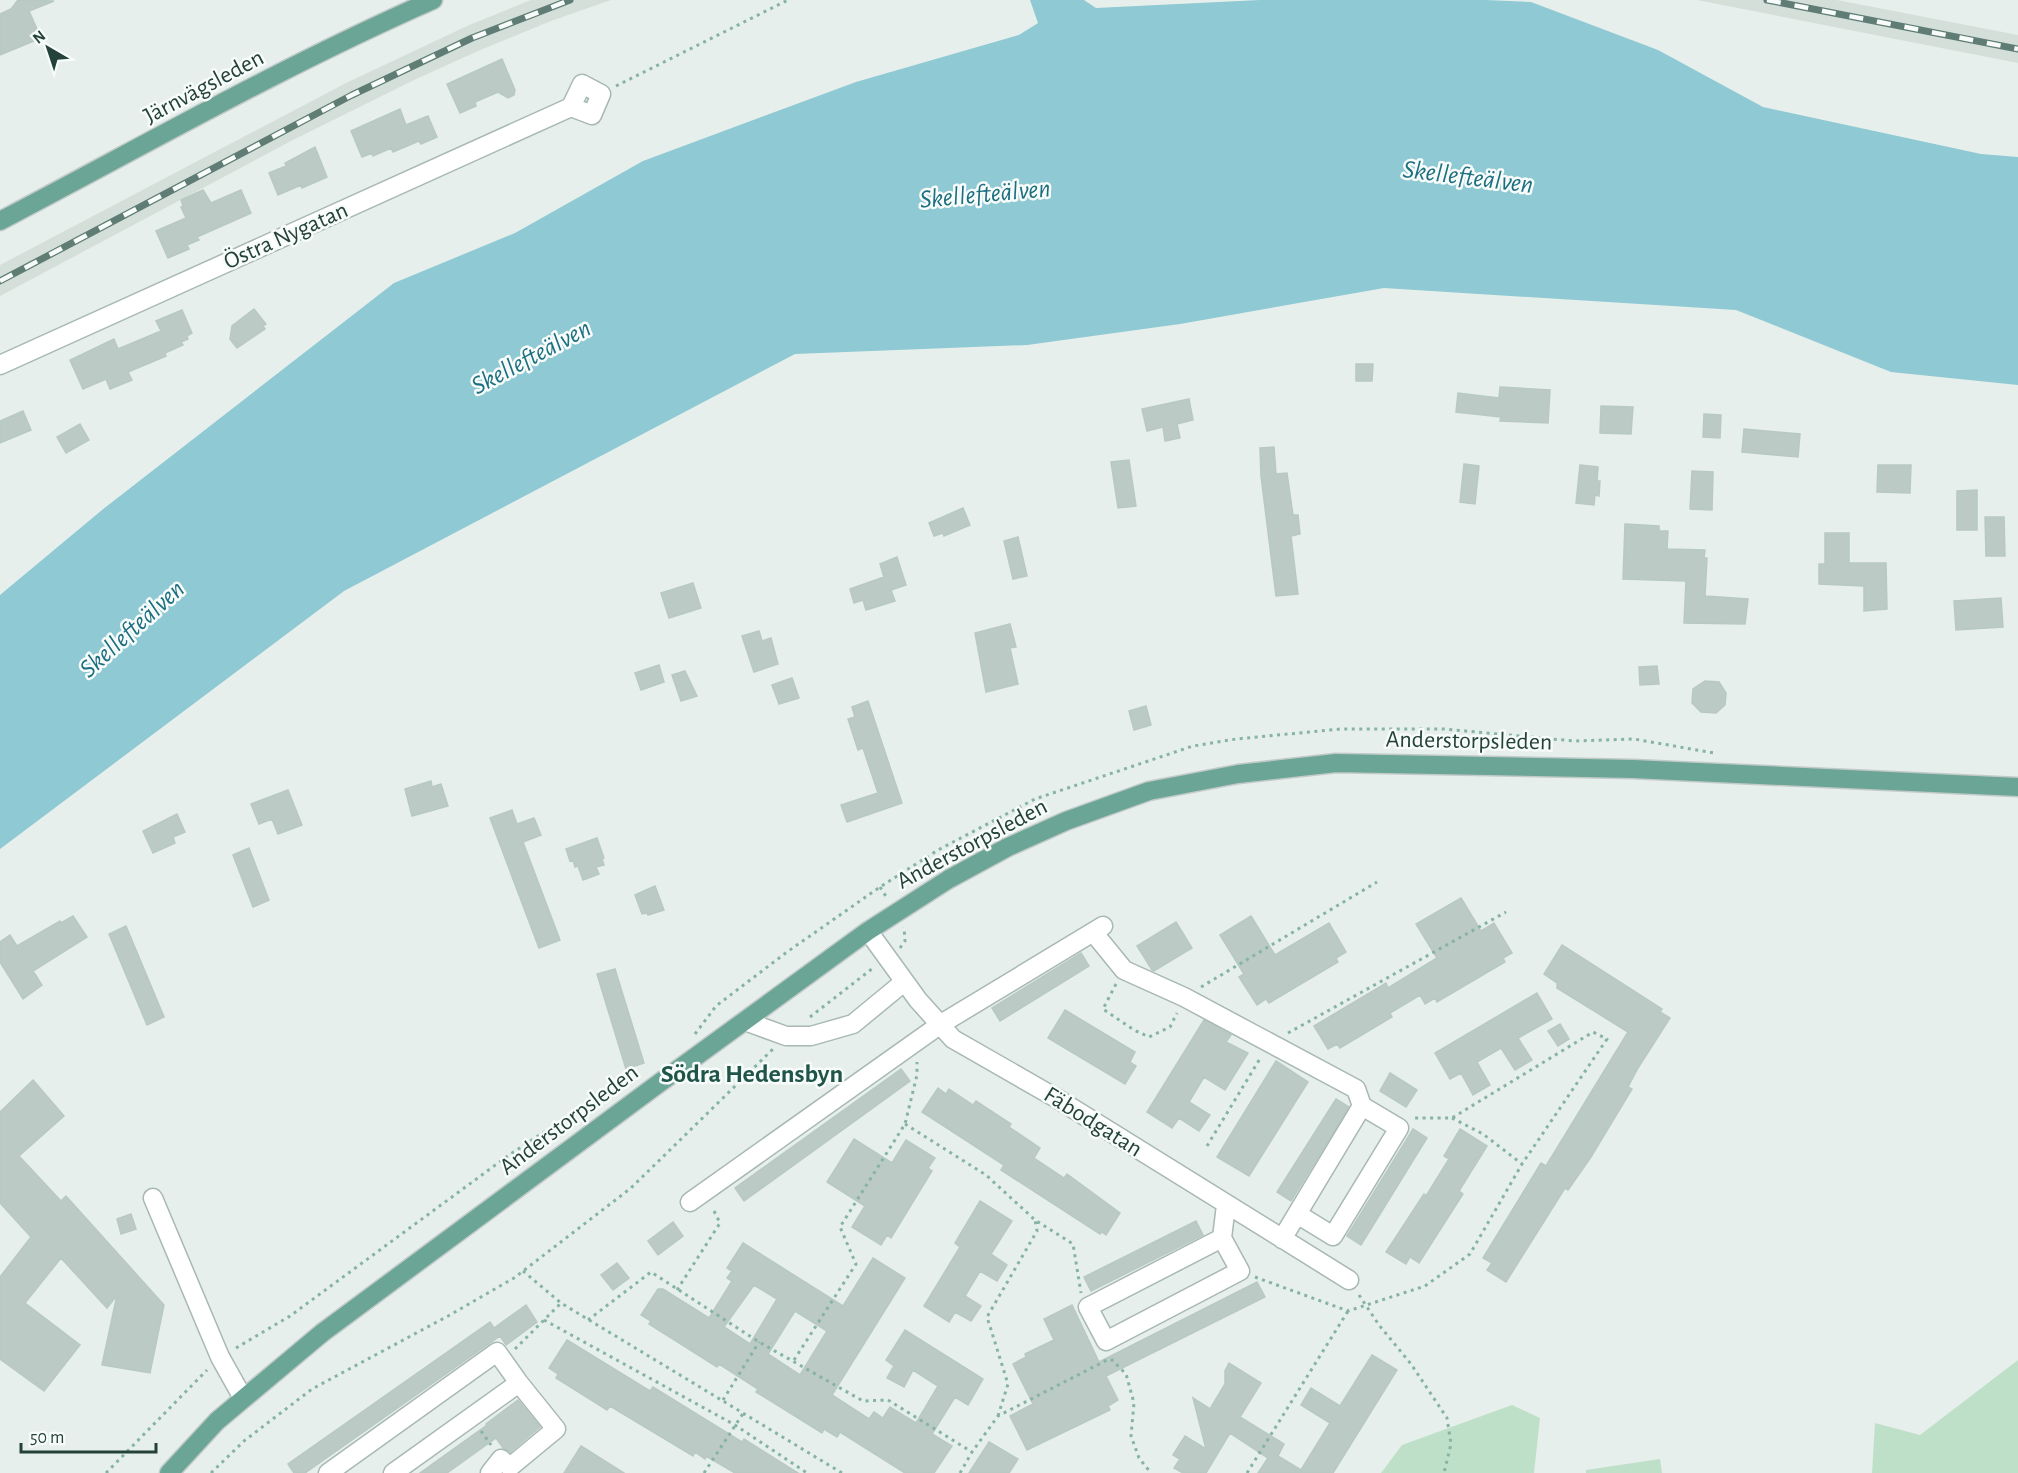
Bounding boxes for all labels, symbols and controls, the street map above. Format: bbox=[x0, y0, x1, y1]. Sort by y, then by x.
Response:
north arrow bbox=[18, 18, 78, 78]
text: N bbox=[30, 27, 49, 47]
street label: Järnvägsleden bbox=[140, 45, 268, 129]
water label: Skellefteälven bbox=[1401, 156, 1535, 198]
water label: Skellefteälven bbox=[919, 175, 1051, 213]
street label: Östra Nygatan bbox=[220, 197, 352, 274]
water label: Skellefteälven bbox=[467, 315, 595, 399]
water label: Skellefteälven bbox=[75, 575, 189, 683]
street label: Anderstorpsleden bbox=[1385, 728, 1553, 754]
street label: Anderstorpsleden bbox=[893, 794, 1051, 894]
street label: Anderstorpsleden bbox=[495, 1060, 643, 1180]
district label: Södra Hedensbyn bbox=[661, 1061, 843, 1087]
street label: Fäbodgatan bbox=[1040, 1082, 1146, 1162]
scale bar bbox=[21, 1416, 156, 1454]
text: 50 m bbox=[30, 1429, 64, 1447]

